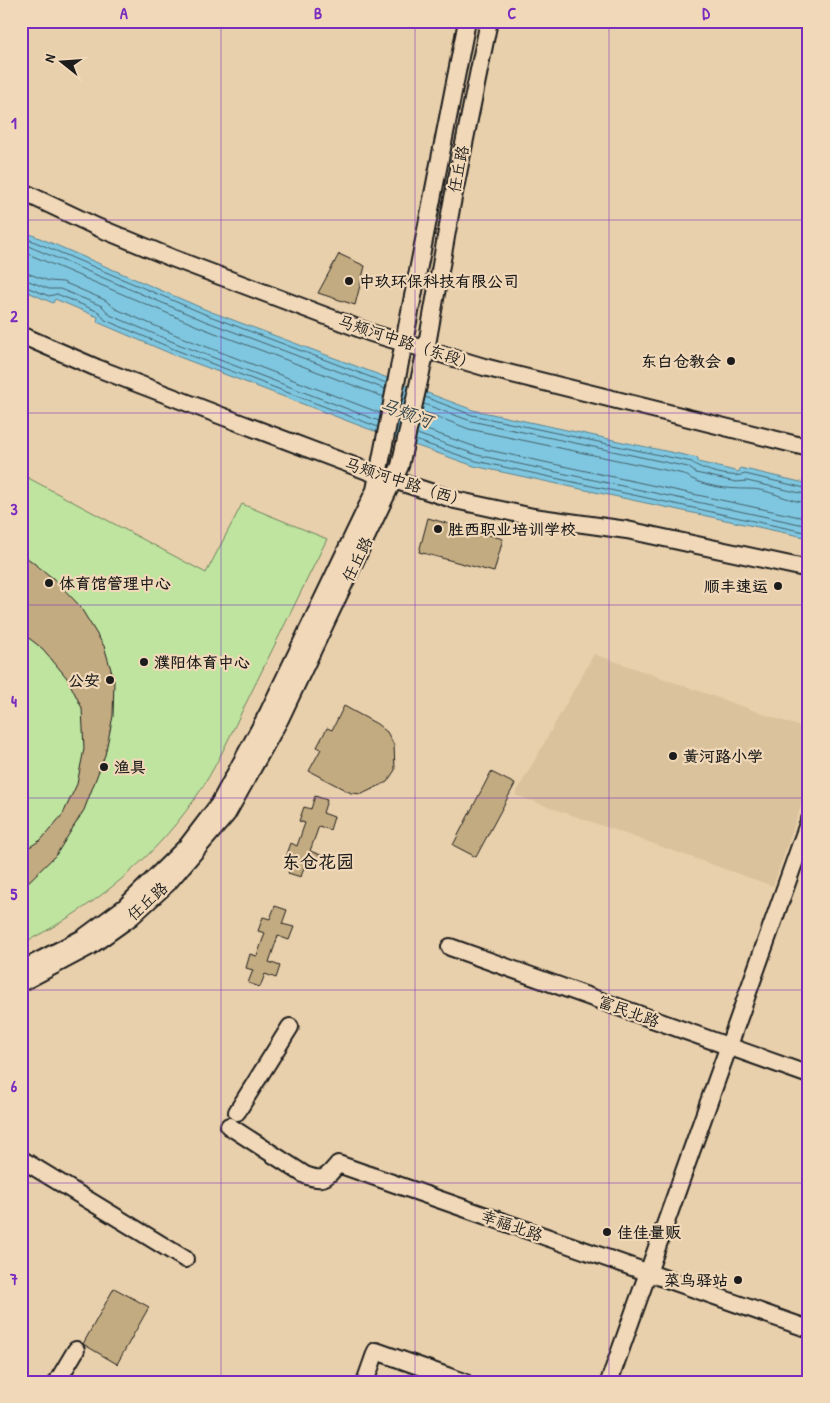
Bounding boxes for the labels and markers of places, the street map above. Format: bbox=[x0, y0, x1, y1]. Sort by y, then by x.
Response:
place label: 中玖环保科技有限公司 bbox=[359, 270, 519, 292]
marker: 中玖环保科技有限公司 bbox=[343, 275, 355, 287]
place label: 东白仓教会 bbox=[641, 350, 721, 372]
marker: 东白仓教会 bbox=[725, 355, 737, 367]
place label: 胜西职业培训学校 bbox=[448, 518, 576, 540]
marker: 胜西职业培训学校 bbox=[432, 523, 444, 535]
place label: 体育馆管理中心 bbox=[59, 572, 171, 594]
place label: 顺丰速运 bbox=[704, 575, 768, 597]
marker: 体育馆管理中心 bbox=[43, 577, 55, 589]
marker: 顺丰速运 bbox=[772, 580, 784, 592]
place label: 濮阳体育中心 bbox=[154, 651, 250, 673]
marker: 濮阳体育中心 bbox=[138, 656, 150, 668]
place label: 公安 bbox=[68, 669, 100, 691]
marker: 公安 bbox=[104, 674, 116, 686]
place label: 黄河路小学 bbox=[683, 745, 763, 767]
marker: 黄河路小学 bbox=[667, 750, 679, 762]
place label: 渔具 bbox=[114, 756, 146, 778]
marker: 渔具 bbox=[98, 761, 110, 773]
place label: 佳佳量贩 bbox=[617, 1221, 681, 1243]
marker: 佳佳量贩 bbox=[601, 1226, 613, 1238]
place label: 菜鸟驿站 bbox=[664, 1269, 728, 1291]
marker: 菜鸟驿站 bbox=[732, 1274, 744, 1286]

